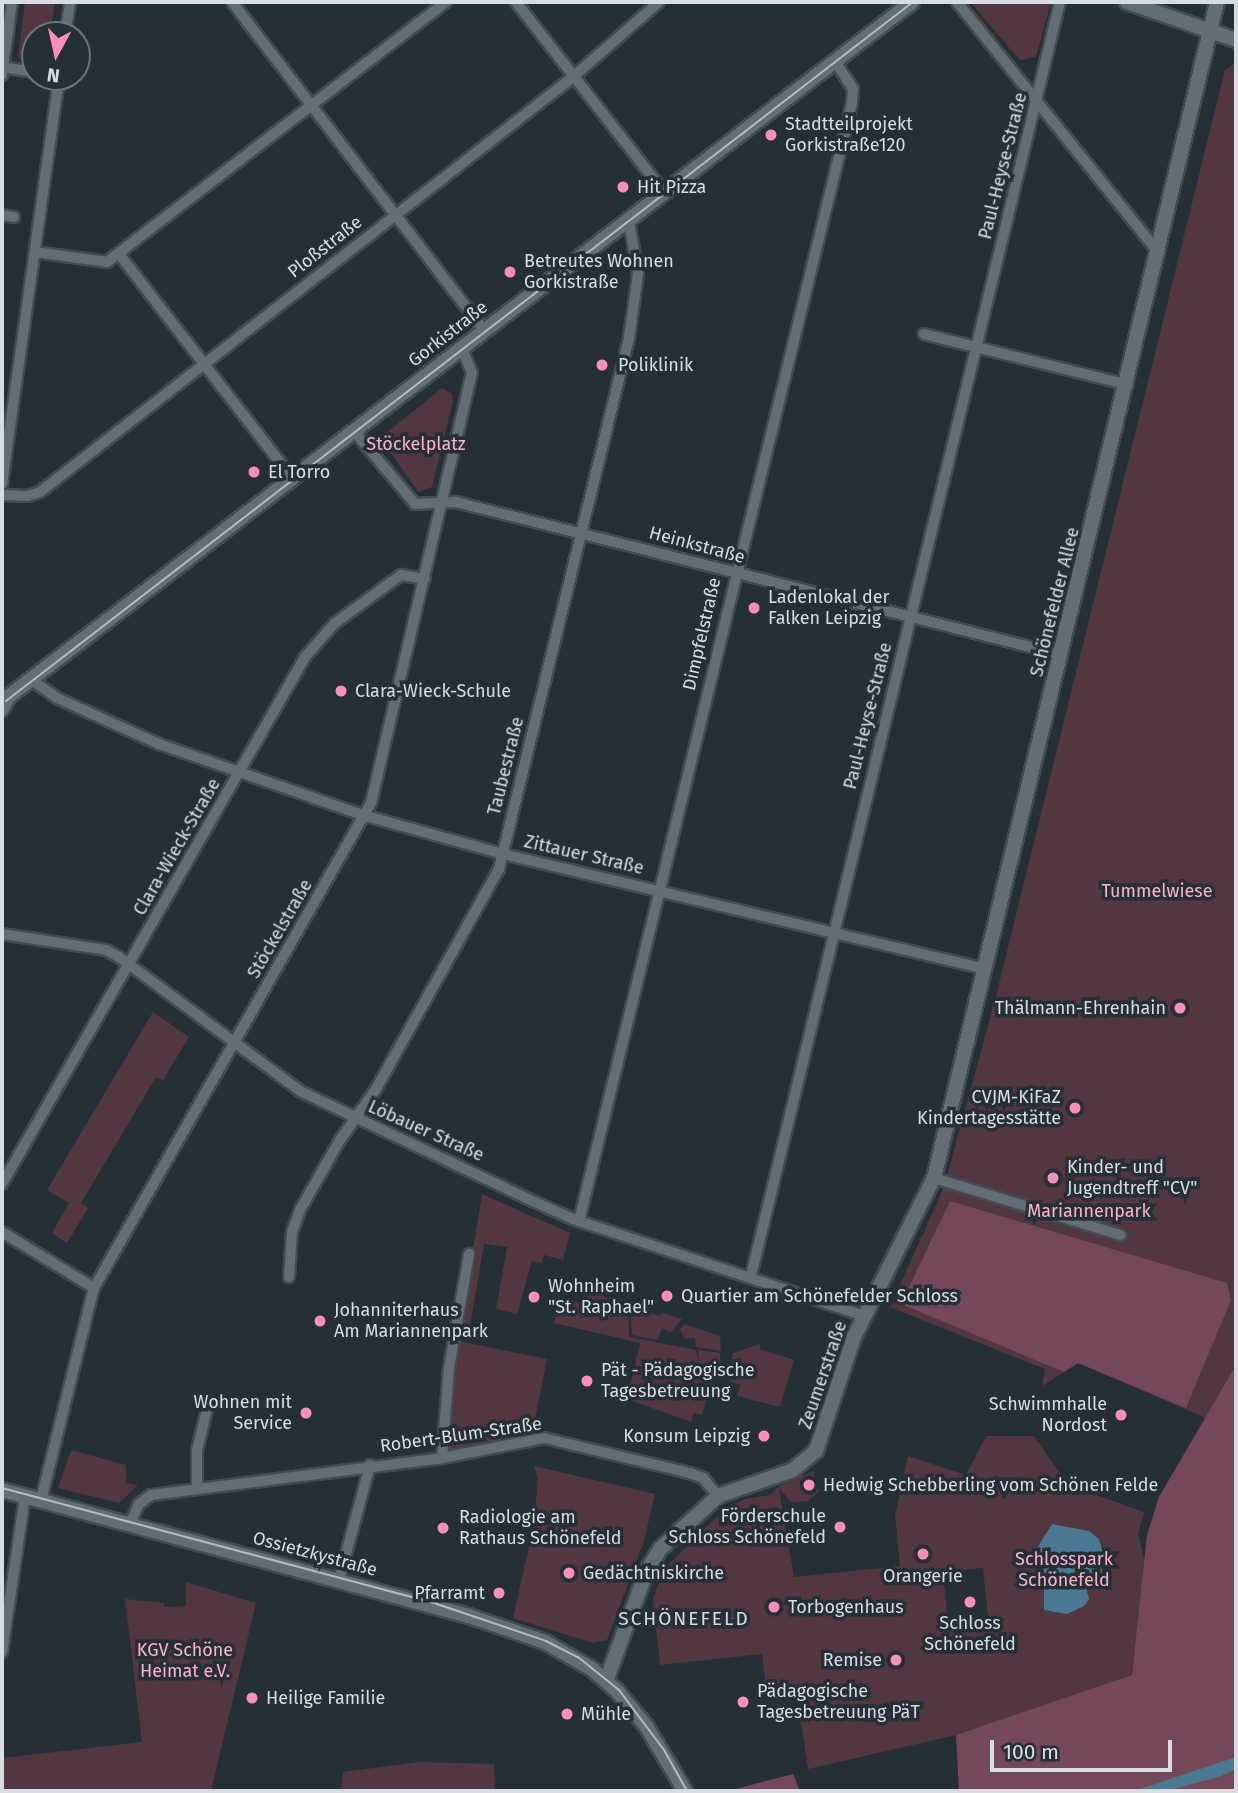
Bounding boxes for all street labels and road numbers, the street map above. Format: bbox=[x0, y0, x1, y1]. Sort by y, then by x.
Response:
street label: Paul-Heyse-Straße bbox=[974, 90, 1032, 242]
street label: Ploßstraße bbox=[284, 211, 366, 283]
street label: Gorkistraße bbox=[404, 296, 492, 372]
street label: Heinkstraße bbox=[647, 522, 747, 568]
street label: Schönefelder Allee bbox=[1026, 525, 1084, 679]
street label: Dimpfelstraße bbox=[679, 575, 725, 693]
street label: Paul-Heyse-Straße bbox=[839, 640, 897, 792]
street label: Taubestraße bbox=[483, 715, 529, 817]
street label: Clara-Wieck-Straße bbox=[129, 775, 225, 919]
street label: Zittauer Straße bbox=[522, 831, 646, 879]
street label: Stöckelstraße bbox=[243, 876, 317, 982]
street label: Löbauer Straße bbox=[365, 1096, 487, 1166]
street label: Zeumerstraße bbox=[794, 1318, 852, 1432]
street label: Robert-Blum-Straße bbox=[379, 1413, 543, 1457]
street label: Ossietzkystraße bbox=[250, 1527, 380, 1581]

